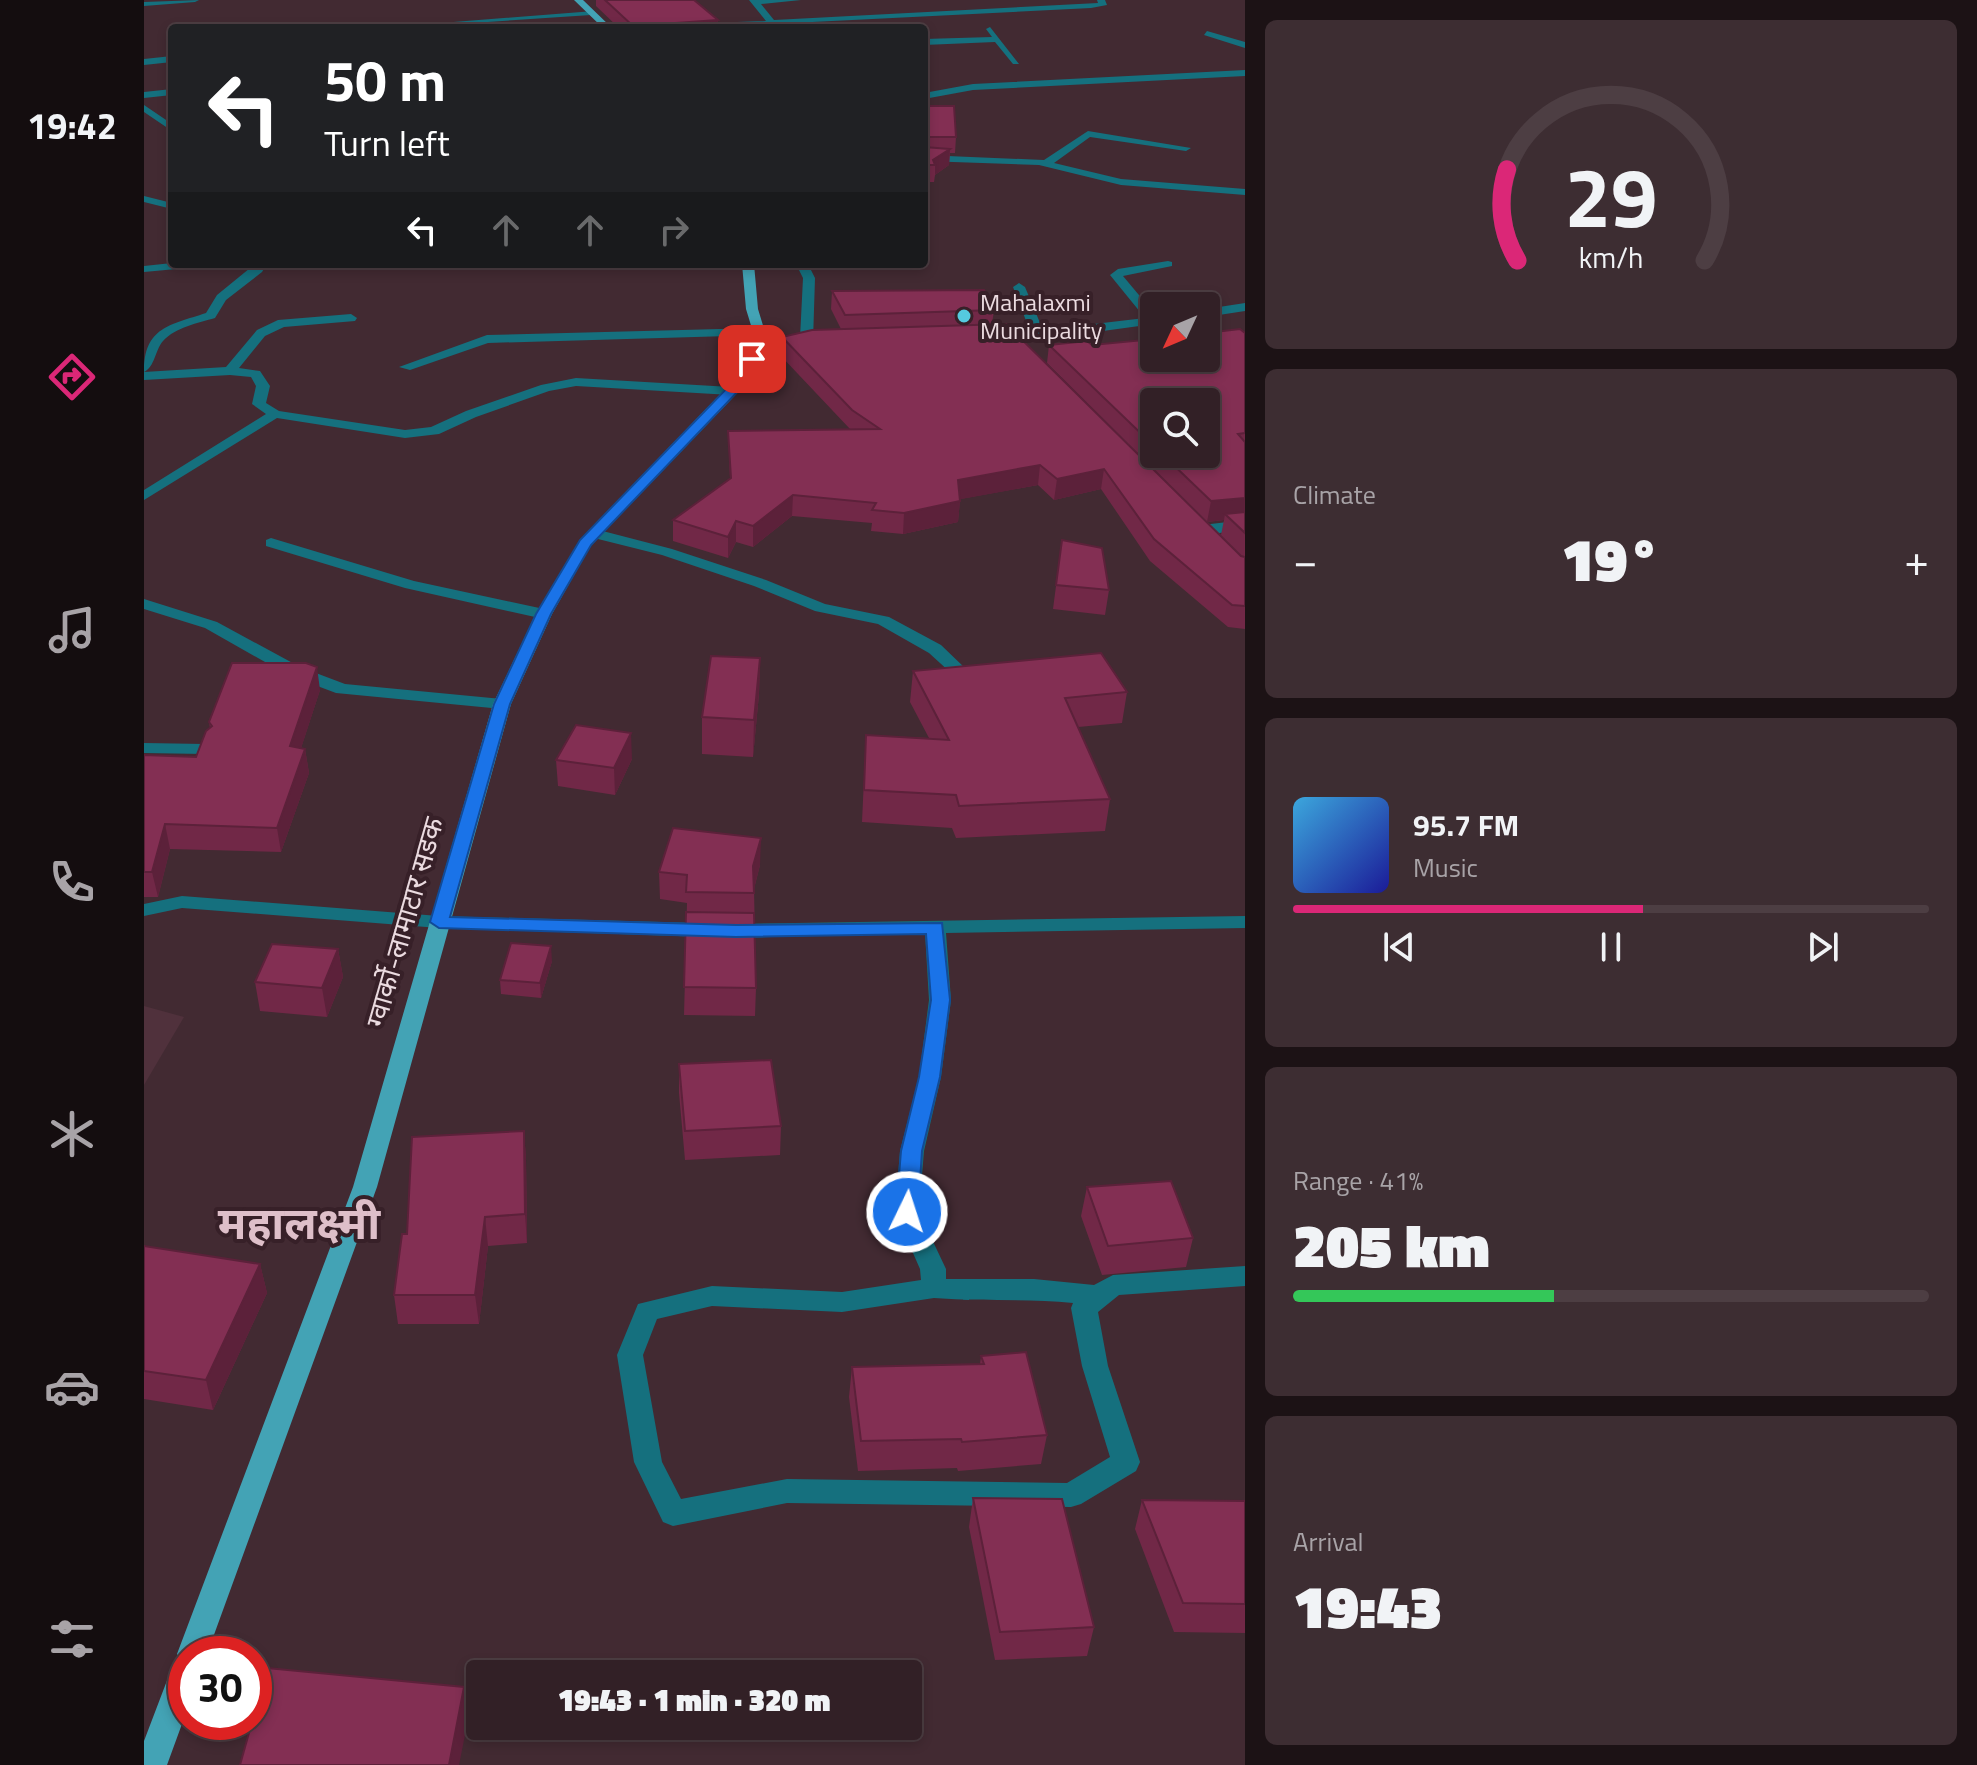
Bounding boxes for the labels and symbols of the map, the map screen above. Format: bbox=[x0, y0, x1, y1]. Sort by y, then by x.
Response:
place label: Mahalaxmi Municipality bbox=[980, 284, 1103, 348]
north arrow bbox=[1140, 292, 1220, 372]
marker: Mahalaxmi Municipality bbox=[955, 307, 973, 325]
pin bbox=[718, 325, 786, 393]
street label: ग्वार्को-लामाटार सडक bbox=[354, 812, 455, 1032]
position arrow bbox=[865, 1170, 949, 1254]
district label: महालक्ष्मी bbox=[218, 1189, 381, 1256]
speed limit sign: 30 bbox=[168, 1636, 272, 1740]

